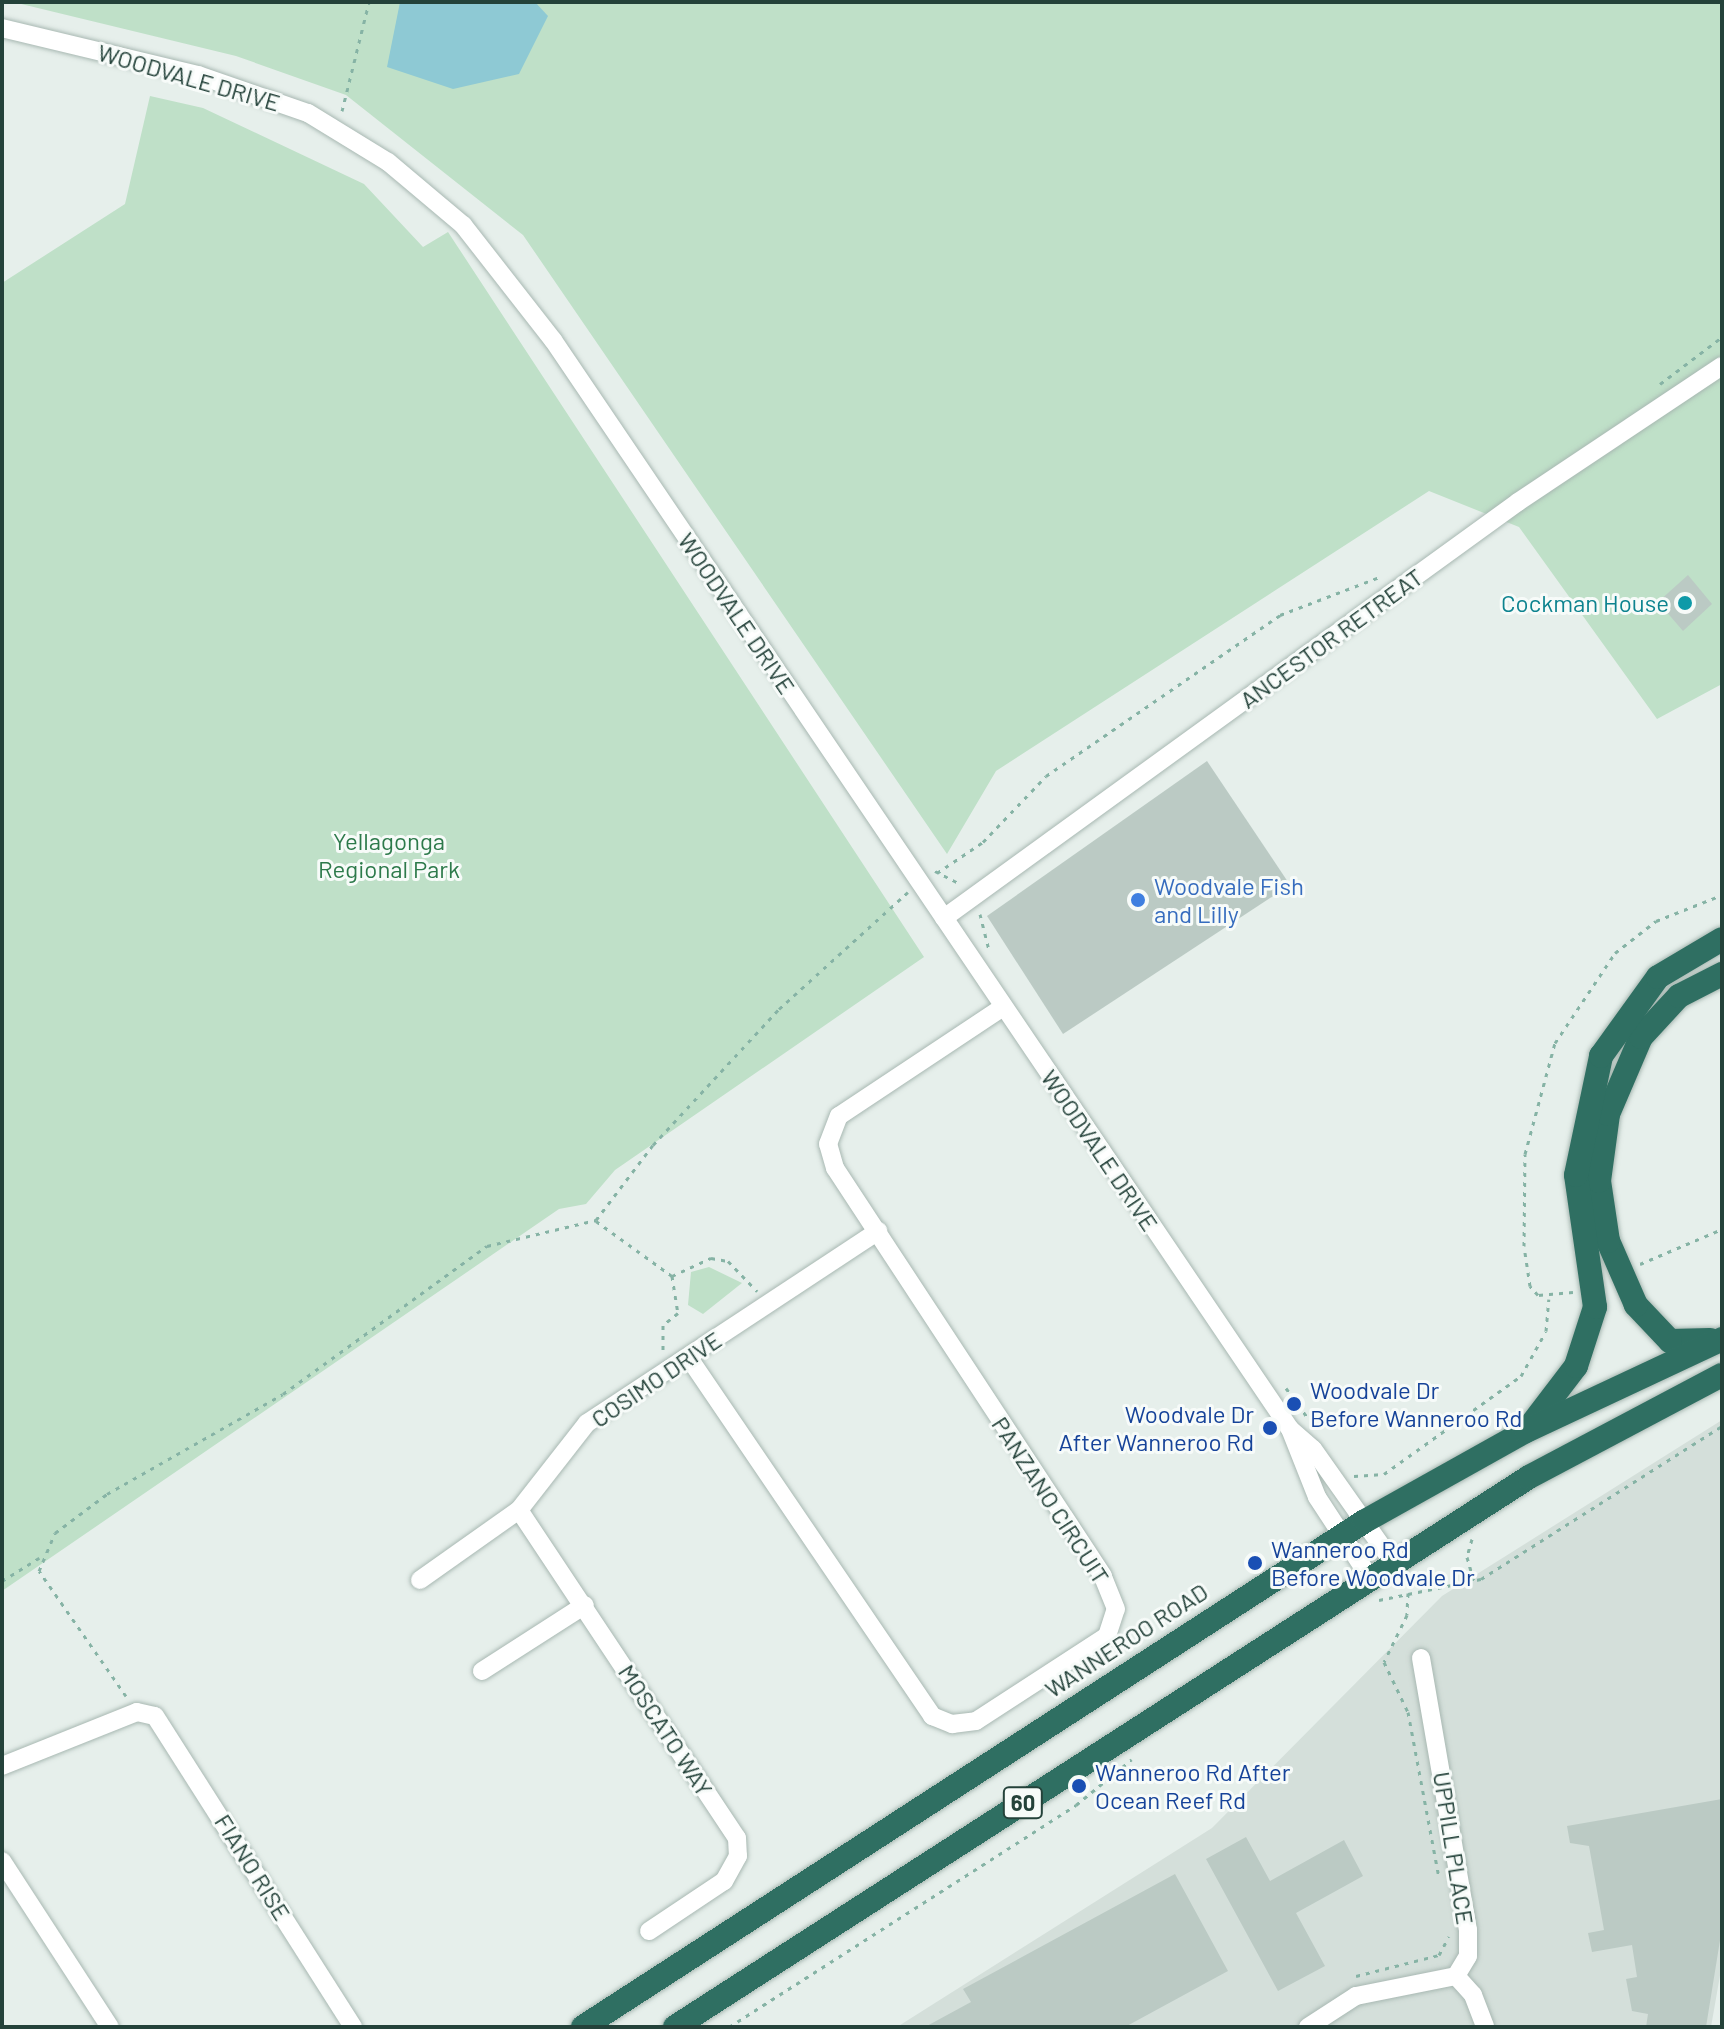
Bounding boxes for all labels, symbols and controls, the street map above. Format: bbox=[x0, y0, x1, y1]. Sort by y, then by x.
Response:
street label: WOODVALE DRIVE bbox=[95, 37, 283, 117]
street label: WOODVALE DRIVE bbox=[672, 527, 802, 699]
street label: ANCESTOR RETREAT bbox=[1234, 562, 1428, 714]
place label: Cockman House bbox=[1501, 589, 1669, 617]
marker: Cockman House bbox=[1676, 594, 1694, 612]
park label: Yellagonga Regional Park bbox=[318, 827, 460, 883]
place label: Woodvale Fish and Lilly bbox=[1154, 872, 1304, 928]
marker: Woodvale Fish and Lilly bbox=[1129, 891, 1147, 909]
street label: WOODVALE DRIVE bbox=[1035, 1064, 1165, 1236]
street label: COSIMO DRIVE bbox=[585, 1325, 727, 1433]
place label: Woodvale Dr Before Wanneroo Rd bbox=[1310, 1376, 1522, 1432]
marker: Woodvale Dr Before Wanneroo Rd bbox=[1285, 1395, 1303, 1413]
place label: Woodvale Dr After Wanneroo Rd bbox=[1058, 1400, 1254, 1456]
street label: PANZANO CIRCUIT bbox=[986, 1411, 1116, 1589]
marker: Woodvale Dr After Wanneroo Rd bbox=[1261, 1419, 1279, 1437]
place label: Wanneroo Rd Before Woodvale Dr bbox=[1271, 1535, 1475, 1591]
marker: Wanneroo Rd Before Woodvale Dr bbox=[1246, 1554, 1264, 1572]
street label: WANNEROO ROAD bbox=[1039, 1577, 1213, 1703]
street label: MOSCATO WAY bbox=[613, 1659, 719, 1801]
place label: Wanneroo Rd After Ocean Reef Rd bbox=[1095, 1758, 1291, 1814]
street label: UPPILL PLACE bbox=[1428, 1769, 1480, 1927]
marker: Wanneroo Rd After Ocean Reef Rd bbox=[1070, 1777, 1088, 1795]
road number: 60 bbox=[1001, 1785, 1045, 1821]
street label: FIANO RISE bbox=[209, 1809, 297, 1925]

